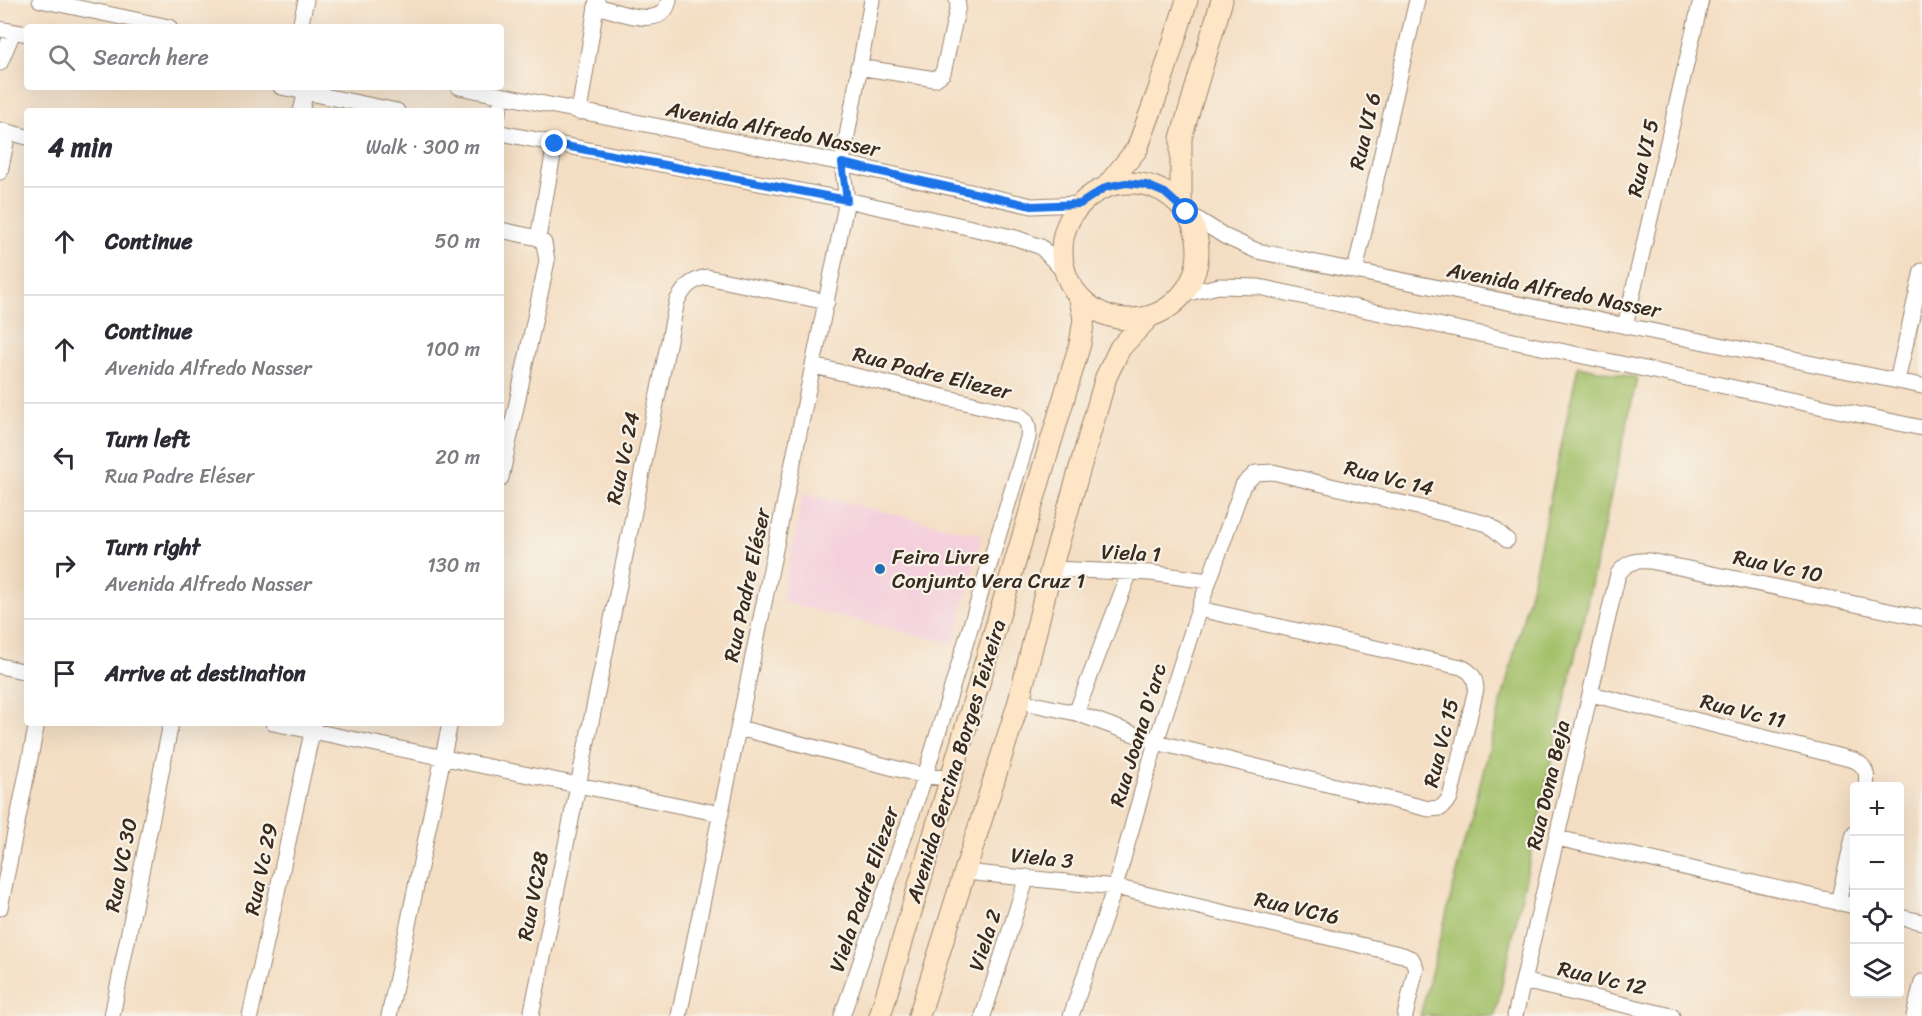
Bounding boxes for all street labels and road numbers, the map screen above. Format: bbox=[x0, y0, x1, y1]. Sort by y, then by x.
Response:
street label: Avenida Alfredo Nasser bbox=[662, 89, 884, 169]
street label: Rua VI 6 bbox=[1338, 89, 1392, 173]
street label: Rua VI 5 bbox=[1616, 115, 1670, 201]
street label: Avenida Alfredo Nasser bbox=[1443, 250, 1665, 330]
street label: Rua Padre Eliezer bbox=[849, 335, 1016, 411]
street label: Rua Vc 24 bbox=[595, 408, 651, 508]
street label: Rua Vc 14 bbox=[1340, 449, 1438, 507]
street label: Rua Padre Eléser bbox=[712, 503, 782, 665]
street label: Viela 1 bbox=[1100, 532, 1162, 574]
street label: Rua Vc 10 bbox=[1730, 538, 1826, 594]
street label: Avenida Gercina Borges Teixeira bbox=[894, 614, 1017, 909]
street label: Rua Joana D'arc bbox=[1098, 658, 1178, 811]
street label: Rua Vc 11 bbox=[1696, 682, 1790, 740]
street label: Rua Vc 15 bbox=[1412, 694, 1470, 791]
street label: Rua Dona Beja bbox=[1515, 716, 1581, 854]
street label: Viela Padre Eliezer bbox=[818, 799, 911, 977]
street label: Rua VC 30 bbox=[93, 815, 149, 915]
street label: Rua Vc 29 bbox=[233, 819, 289, 919]
street label: Viela 3 bbox=[1009, 836, 1076, 880]
street label: Rua VC28 bbox=[506, 848, 560, 944]
street label: Rua VC16 bbox=[1251, 880, 1343, 936]
street label: Viela 2 bbox=[957, 904, 1013, 976]
street label: Rua Vc 12 bbox=[1554, 949, 1650, 1007]

